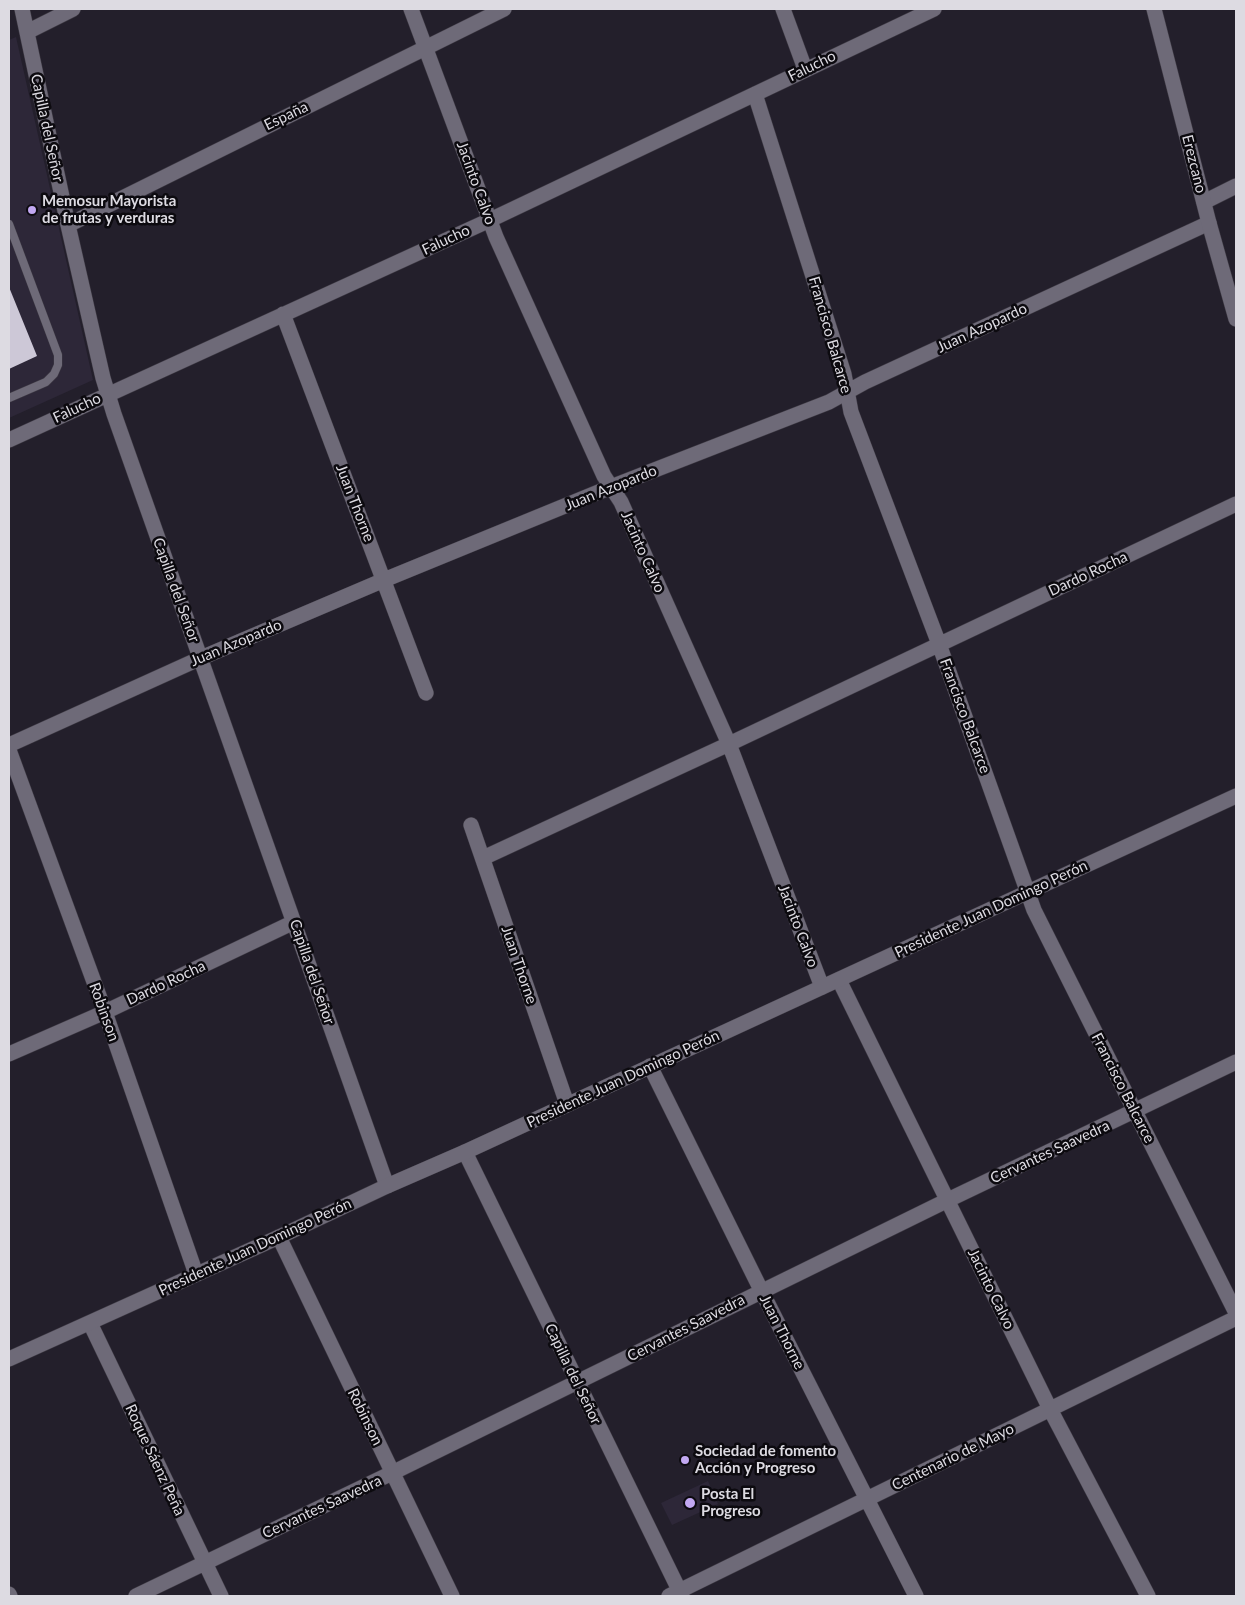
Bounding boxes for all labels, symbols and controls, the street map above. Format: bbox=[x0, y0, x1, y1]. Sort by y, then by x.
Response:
street label: Falucho bbox=[785, 47, 839, 85]
street label: Capilla del Señor bbox=[27, 72, 67, 184]
street label: España bbox=[261, 98, 311, 134]
street label: Erezcano bbox=[1178, 133, 1210, 195]
street label: Jacinto Calvo bbox=[453, 139, 499, 227]
place label: Memosur Mayorista de frutas y verduras bbox=[42, 192, 176, 227]
marker: Memosur Mayorista de frutas y verduras bbox=[26, 204, 38, 216]
street label: Falucho bbox=[419, 221, 473, 259]
street label: Francisco Balcarce bbox=[805, 274, 855, 396]
street label: Juan Azopardo bbox=[934, 299, 1030, 357]
street label: Falucho bbox=[50, 389, 104, 427]
street label: Juan Azopardo bbox=[562, 461, 660, 515]
street label: Juan Thorne bbox=[332, 462, 378, 544]
street label: Jacinto Calvo bbox=[617, 508, 669, 596]
street label: Capilla del Señor bbox=[149, 535, 203, 645]
street label: Dardo Rocha bbox=[1046, 548, 1130, 600]
street label: Juan Azopardo bbox=[188, 616, 284, 670]
street label: Francisco Balcarce bbox=[936, 656, 994, 776]
street label: Presidente Juan Domingo Perón bbox=[892, 856, 1090, 962]
street label: Jacinto Calvo bbox=[774, 882, 822, 970]
street label: Capilla del Señor bbox=[286, 917, 338, 1027]
street label: Juan Thorne bbox=[497, 924, 541, 1006]
street label: Dardo Rocha bbox=[124, 957, 208, 1009]
street label: Robinson bbox=[85, 980, 123, 1044]
street label: Presidente Juan Domingo Perón bbox=[524, 1026, 722, 1132]
street label: Francisco Balcarce bbox=[1088, 1030, 1158, 1146]
street label: Cervantes Saavedra bbox=[987, 1116, 1113, 1188]
street label: Presidente Juan Domingo Perón bbox=[156, 1194, 354, 1300]
street label: Jacinto Calvo bbox=[964, 1246, 1018, 1332]
street label: Cervantes Saavedra bbox=[624, 1291, 748, 1365]
street label: Juan Thorne bbox=[755, 1292, 809, 1372]
street label: Capilla del Señor bbox=[541, 1321, 605, 1427]
street label: Robinson bbox=[344, 1386, 386, 1448]
street label: Roque Sáenz Peña bbox=[121, 1402, 189, 1518]
street label: Centenario de Mayo bbox=[889, 1420, 1017, 1494]
place label: Sociedad de fomento Acción y Progreso bbox=[695, 1442, 836, 1477]
marker: Sociedad de fomento Acción y Progreso bbox=[679, 1454, 691, 1466]
street label: Cervantes Saavedra bbox=[259, 1471, 385, 1543]
place label: Posta El Progreso bbox=[701, 1485, 761, 1520]
marker: Posta El Progreso bbox=[683, 1496, 697, 1510]

